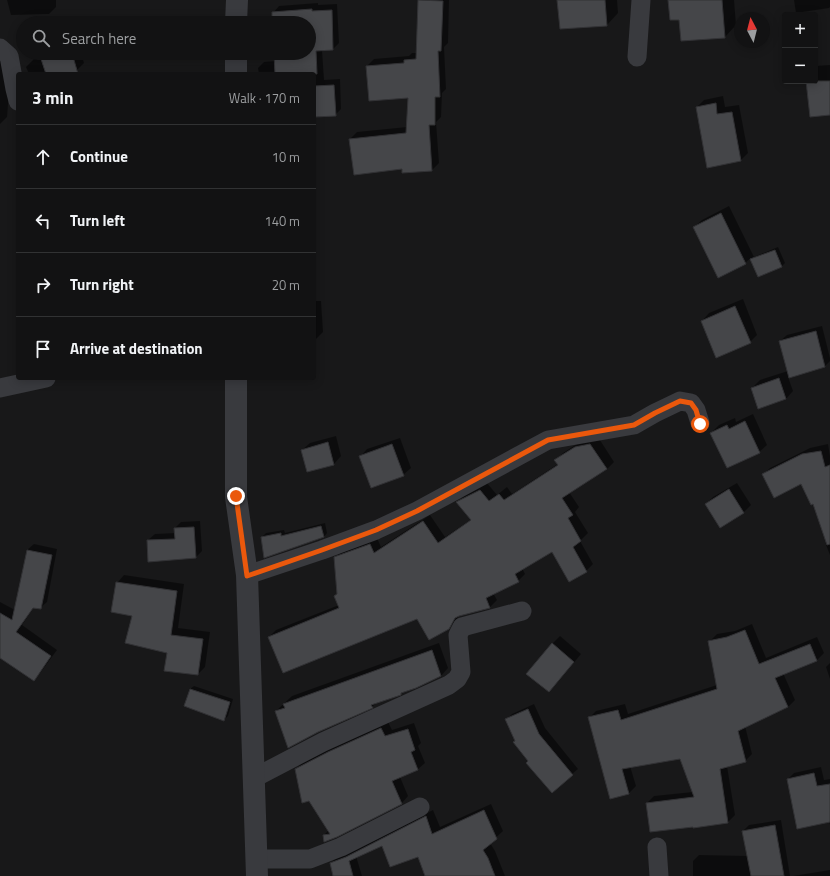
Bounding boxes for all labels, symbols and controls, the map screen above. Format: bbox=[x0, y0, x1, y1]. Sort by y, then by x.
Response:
north arrow bbox=[734, 12, 770, 48]
map controls bbox=[782, 12, 818, 84]
button: + bbox=[782, 12, 818, 48]
search box bbox=[16, 16, 316, 60]
icon: search bbox=[30, 27, 52, 49]
text: Search here bbox=[62, 27, 136, 50]
button: − bbox=[782, 48, 818, 84]
text: 3 min bbox=[32, 85, 73, 111]
text: Walk · 170 m bbox=[229, 88, 300, 108]
text: Continue bbox=[70, 145, 128, 168]
icon: ahead bbox=[32, 146, 54, 168]
text: 10 m bbox=[272, 147, 300, 167]
text: Turn left bbox=[70, 209, 125, 232]
icon: left bbox=[32, 210, 54, 232]
text: 140 m bbox=[264, 211, 300, 231]
text: Turn right bbox=[70, 273, 134, 296]
icon: right bbox=[32, 274, 54, 296]
text: 20 m bbox=[272, 275, 300, 295]
text: Arrive at destination bbox=[70, 337, 203, 360]
icon: arrive bbox=[32, 338, 54, 360]
route start bbox=[691, 415, 709, 433]
route end bbox=[227, 487, 245, 505]

